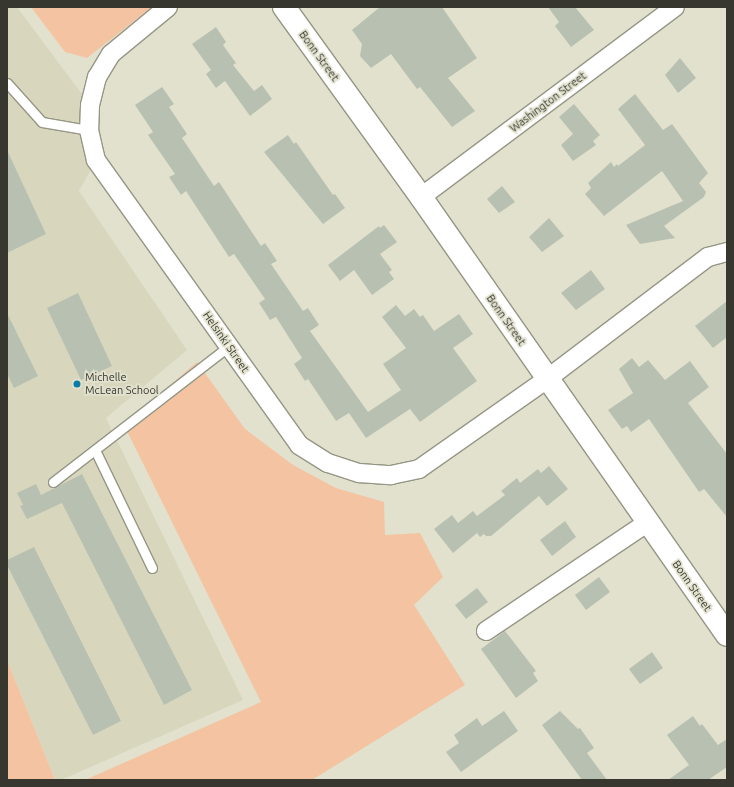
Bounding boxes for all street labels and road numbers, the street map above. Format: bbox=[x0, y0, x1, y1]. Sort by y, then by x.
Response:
street label: Bonn Street bbox=[296, 28, 342, 84]
street label: Washington Street bbox=[507, 69, 589, 135]
street label: Bonn Street bbox=[484, 292, 528, 348]
street label: Helsinki Street bbox=[200, 309, 252, 375]
street label: Bonn Street bbox=[670, 558, 714, 614]

